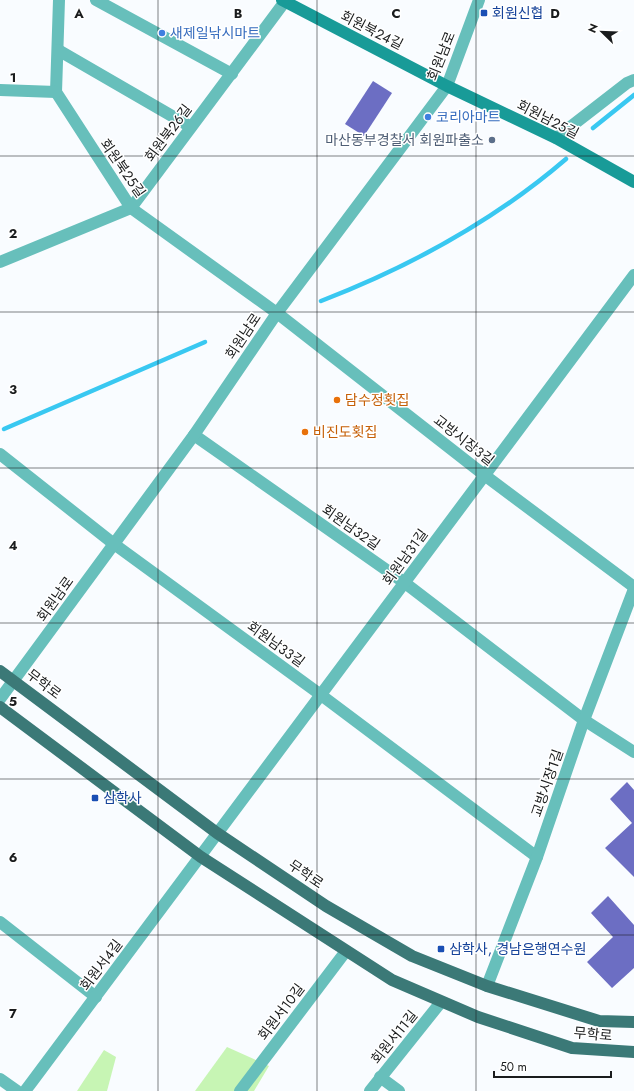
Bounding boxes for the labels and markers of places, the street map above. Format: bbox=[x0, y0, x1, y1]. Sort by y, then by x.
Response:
place label: 회원신협 bbox=[492, 3, 544, 23]
marker: 회원신협 bbox=[479, 8, 489, 18]
place label: 새제일낚시마트 bbox=[170, 23, 260, 43]
marker: 새제일낚시마트 bbox=[157, 28, 167, 38]
place label: 코리아마트 bbox=[436, 107, 501, 127]
marker: 코리아마트 bbox=[423, 112, 433, 122]
place label: 마산동부경찰서 회원파출소 bbox=[325, 130, 484, 150]
marker: 마산동부경찰서 회원파출소 bbox=[487, 135, 497, 145]
place label: 담수정횟집 bbox=[345, 390, 409, 410]
marker: 담수정횟집 bbox=[332, 395, 342, 405]
place label: 비진도횟집 bbox=[313, 422, 377, 442]
marker: 비진도횟집 bbox=[300, 427, 310, 437]
place label: 삼학사 bbox=[103, 788, 142, 808]
marker: 삼학사 bbox=[90, 793, 100, 803]
place label: 삼학사, 경남은행연수원 bbox=[449, 939, 586, 959]
marker: 삼학사, 경남은행연수원 bbox=[436, 944, 446, 954]

